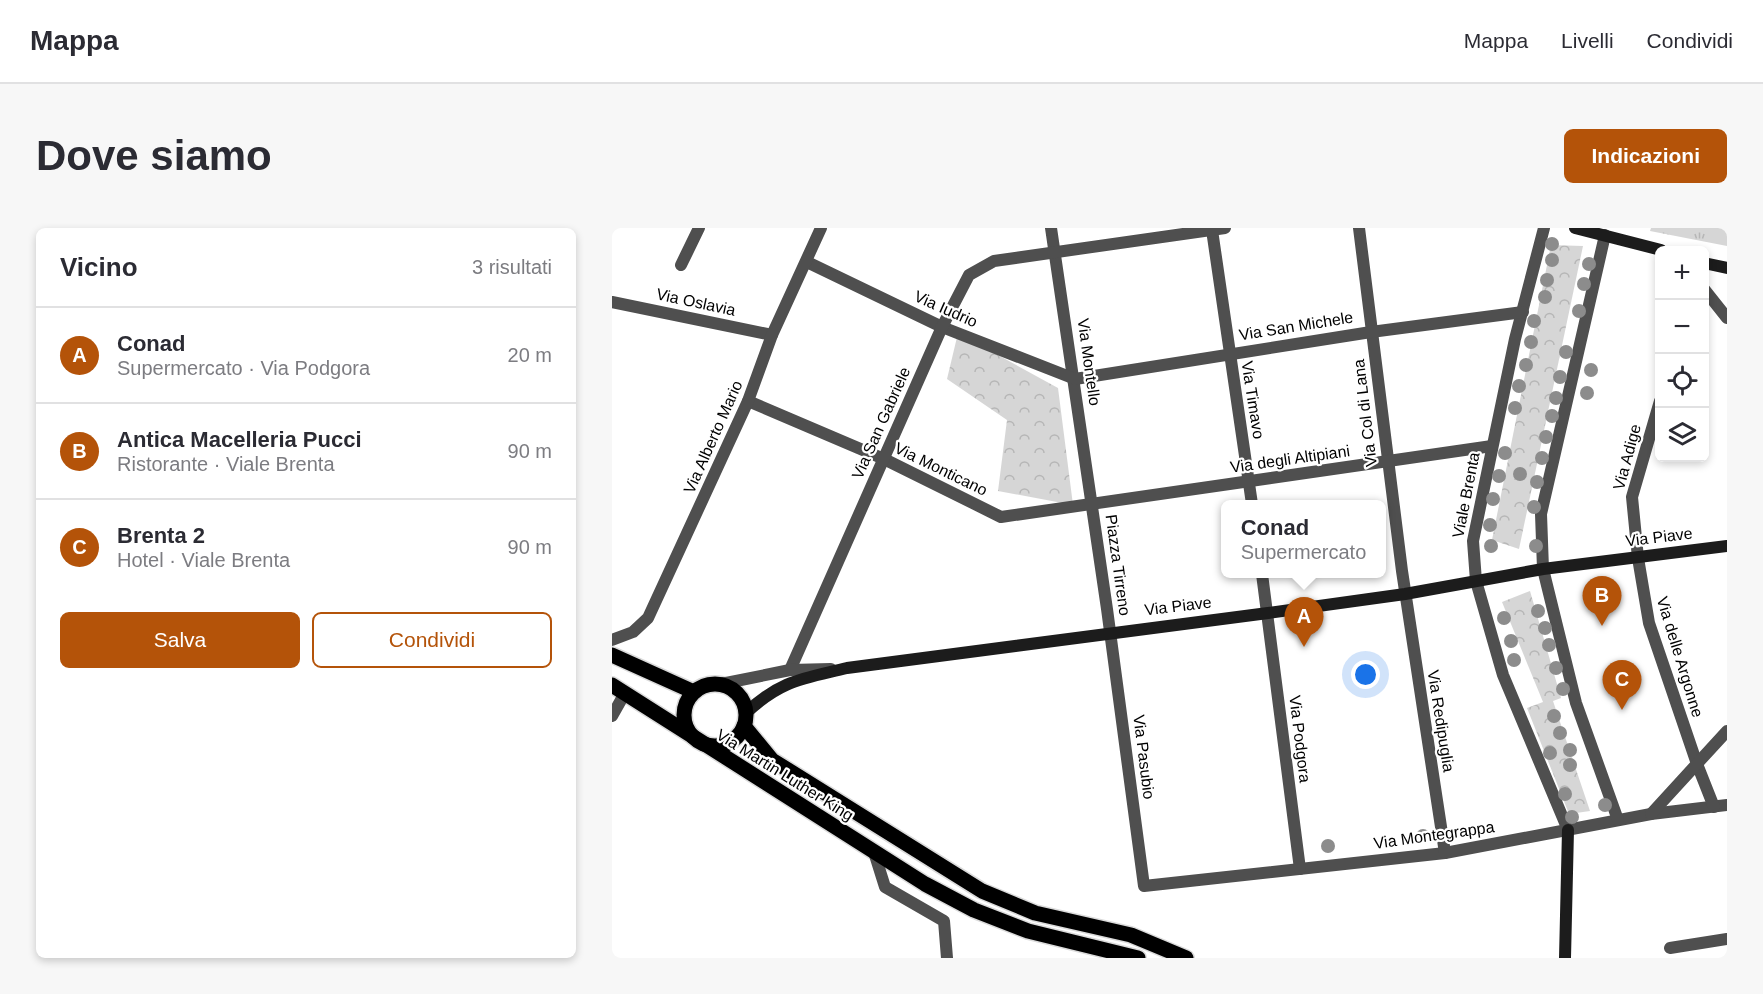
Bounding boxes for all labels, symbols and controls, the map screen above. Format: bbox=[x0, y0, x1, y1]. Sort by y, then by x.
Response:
text: Mappa bbox=[30, 25, 119, 56]
text: Mappa bbox=[1464, 29, 1528, 52]
text: Livelli bbox=[1561, 29, 1614, 52]
text: Condividi bbox=[1647, 29, 1733, 52]
button: Indicazioni bbox=[1564, 129, 1727, 183]
text: Dove siamo bbox=[36, 132, 272, 179]
map controls bbox=[1655, 246, 1709, 462]
button: + bbox=[1655, 246, 1709, 300]
text: Vicino bbox=[60, 252, 138, 282]
text: 3 risultati bbox=[472, 256, 552, 278]
street label: Via Oslavia bbox=[655, 285, 737, 319]
street label: Via Iudrio bbox=[912, 288, 980, 330]
button: − bbox=[1655, 300, 1709, 354]
street label: Via San Michele bbox=[1238, 309, 1354, 343]
street label: Via Montello bbox=[1074, 317, 1104, 407]
text: Conad bbox=[117, 331, 185, 356]
text: A bbox=[72, 344, 87, 366]
text: 20 m bbox=[508, 344, 552, 366]
button: locate bbox=[1655, 354, 1709, 408]
text: Supermercato · Via Podgora bbox=[117, 357, 370, 379]
street label: Via Col di Lana bbox=[1350, 358, 1380, 468]
street label: Via Timavo bbox=[1238, 360, 1268, 440]
street label: Via San Gabriele bbox=[849, 364, 913, 482]
street label: Via Alberto Mario bbox=[681, 378, 746, 496]
button: layers bbox=[1655, 408, 1709, 462]
street label: Via Adige bbox=[1610, 422, 1644, 492]
text: Antica Macelleria Pucci bbox=[117, 427, 362, 452]
street label: Via Monticano bbox=[892, 439, 990, 499]
text: B bbox=[72, 440, 87, 462]
text: 90 m bbox=[508, 440, 552, 462]
street label: Via degli Altipiani bbox=[1229, 442, 1351, 476]
street label: Viale Brenta bbox=[1449, 451, 1483, 539]
text: Ristorante · Viale Brenta bbox=[117, 453, 335, 475]
popup bbox=[1221, 500, 1386, 578]
street label: Piazza Tirreno bbox=[1102, 513, 1134, 617]
text: Conad bbox=[1241, 515, 1309, 540]
text: Brenta 2 bbox=[117, 523, 205, 548]
street label: Via Piave bbox=[1625, 524, 1694, 550]
text: C bbox=[72, 536, 87, 558]
text: 90 m bbox=[508, 536, 552, 558]
text: Supermercato bbox=[1241, 541, 1366, 563]
text: Hotel · Viale Brenta bbox=[117, 549, 290, 571]
pin: B bbox=[1582, 576, 1622, 626]
street label: Via Piave bbox=[1144, 593, 1213, 619]
street label: Via delle Argonne bbox=[1654, 595, 1706, 719]
pin: A bbox=[1284, 598, 1324, 647]
button: Salva bbox=[60, 612, 300, 668]
button: Condividi bbox=[312, 612, 552, 668]
your location bbox=[1351, 660, 1380, 689]
pin: C bbox=[1602, 660, 1642, 710]
street label: Via Redipuglia bbox=[1425, 669, 1457, 773]
street label: Via Podgora bbox=[1286, 694, 1314, 784]
street label: Via Pasubio bbox=[1130, 714, 1158, 800]
street label: Via Martin Luther King bbox=[713, 726, 857, 824]
street label: Via Montegrappa bbox=[1373, 818, 1495, 852]

